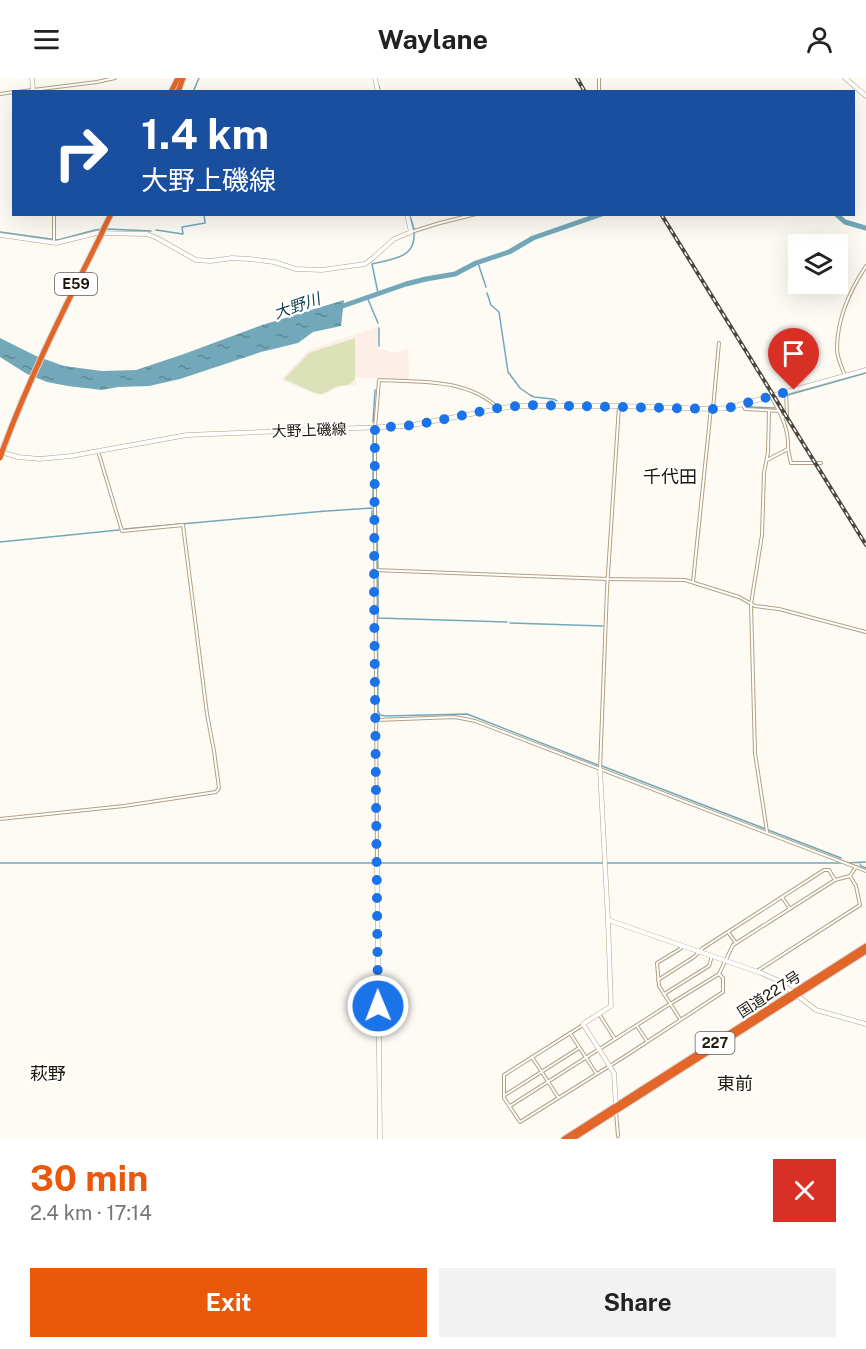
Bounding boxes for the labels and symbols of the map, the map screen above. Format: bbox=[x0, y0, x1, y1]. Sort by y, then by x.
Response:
road number: E59 bbox=[55, 273, 97, 295]
water label: 大野川 bbox=[271, 289, 325, 323]
pin bbox=[768, 328, 819, 390]
street label: 大野上磯線 bbox=[271, 420, 347, 440]
district label: 千代田 bbox=[643, 466, 697, 487]
street label: 国道227号 bbox=[734, 967, 804, 1021]
position arrow bbox=[346, 974, 410, 1038]
road number: 227 bbox=[696, 1032, 734, 1054]
district label: 萩野 bbox=[30, 1063, 66, 1084]
district label: 東前 bbox=[717, 1073, 753, 1094]

